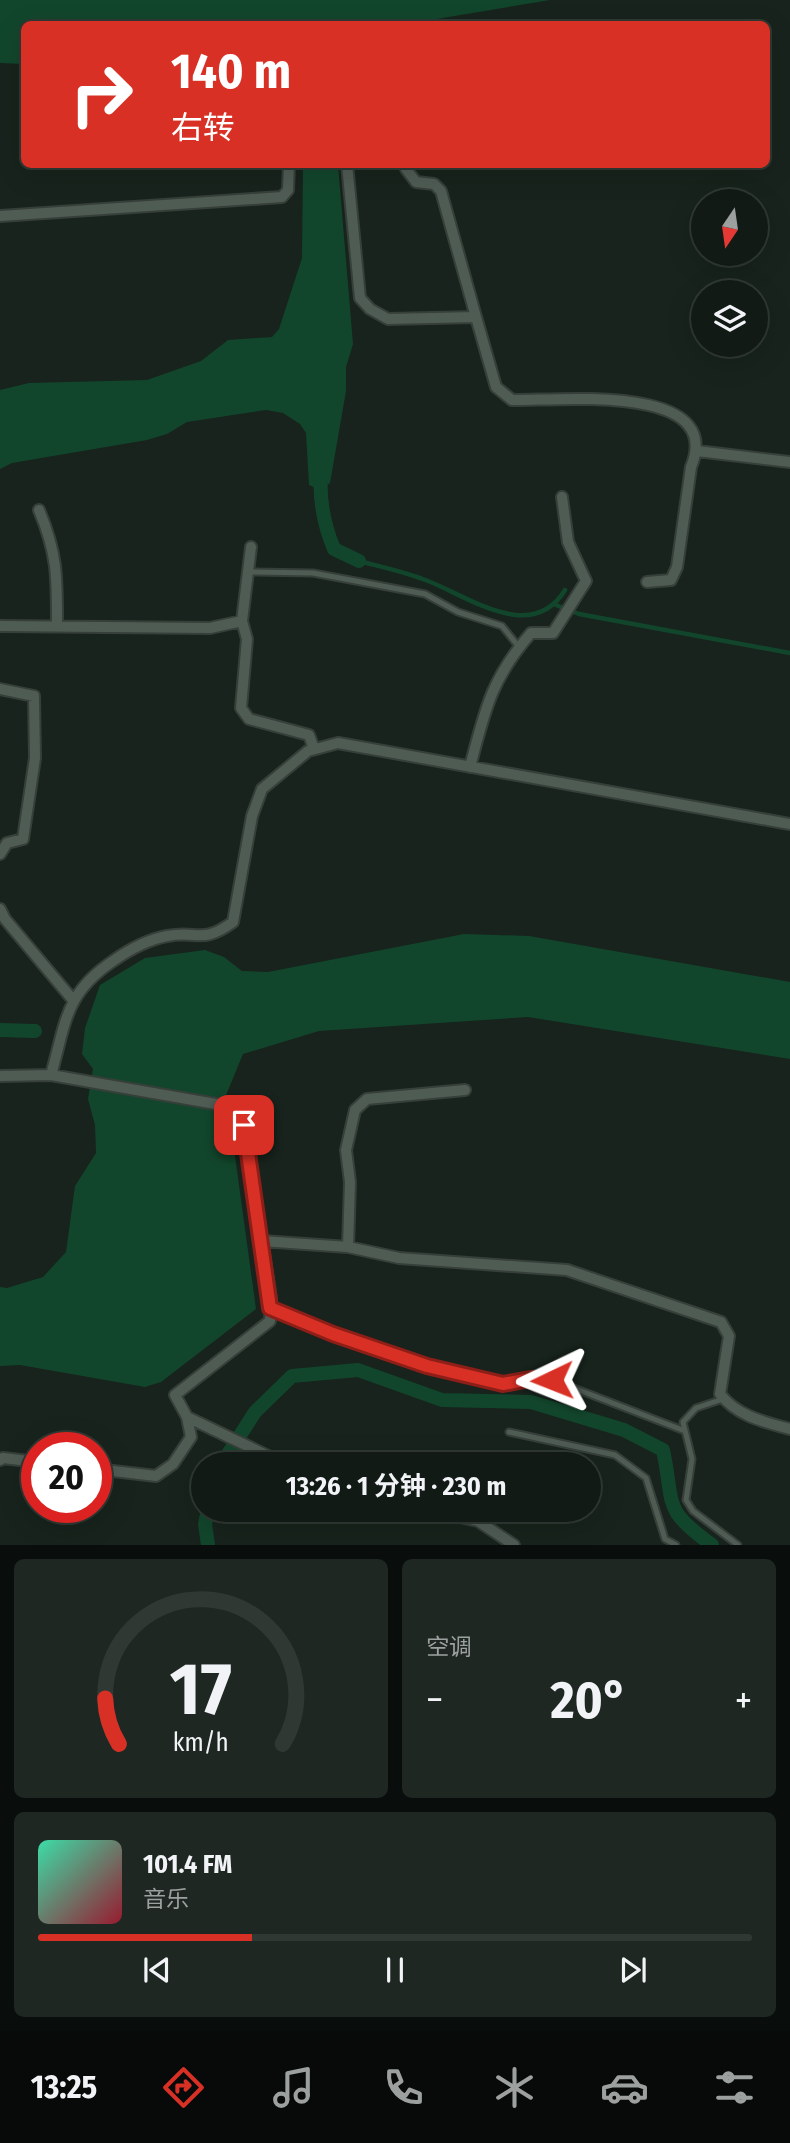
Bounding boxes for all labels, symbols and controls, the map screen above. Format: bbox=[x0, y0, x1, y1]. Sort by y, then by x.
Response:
text: 140 m bbox=[171, 42, 291, 101]
icon: right bbox=[56, 49, 147, 140]
text: 右转 bbox=[171, 109, 235, 147]
north arrow bbox=[691, 189, 768, 266]
map controls bbox=[691, 189, 768, 357]
button: layers bbox=[691, 280, 768, 357]
pin bbox=[214, 1095, 274, 1155]
icon: arrive bbox=[225, 1106, 263, 1144]
position arrow bbox=[515, 1343, 589, 1417]
speed limit sign: 20 bbox=[21, 1432, 112, 1523]
text: 13:26 · 1 分钟 · 230 m bbox=[286, 1471, 506, 1502]
text: 空调 bbox=[426, 1633, 472, 1661]
text: 17 bbox=[170, 1647, 232, 1734]
text: 20° bbox=[551, 1669, 627, 1732]
text: − bbox=[426, 1677, 443, 1723]
text: + bbox=[735, 1677, 752, 1723]
text: km/h bbox=[173, 1728, 229, 1758]
text: 101.4 FM bbox=[143, 1849, 232, 1880]
text: 音乐 bbox=[143, 1885, 189, 1913]
icon: previous bbox=[138, 1951, 176, 1989]
icon: pause bbox=[376, 1951, 414, 1989]
icon: next bbox=[614, 1951, 652, 1989]
icon: directions bbox=[159, 2063, 208, 2112]
icon: music bbox=[269, 2063, 318, 2112]
icon: phone bbox=[379, 2063, 428, 2112]
icon: climate bbox=[490, 2063, 539, 2112]
icon: car bbox=[600, 2063, 649, 2112]
icon: filters bbox=[710, 2063, 759, 2112]
text: 13:25 bbox=[31, 2068, 97, 2106]

